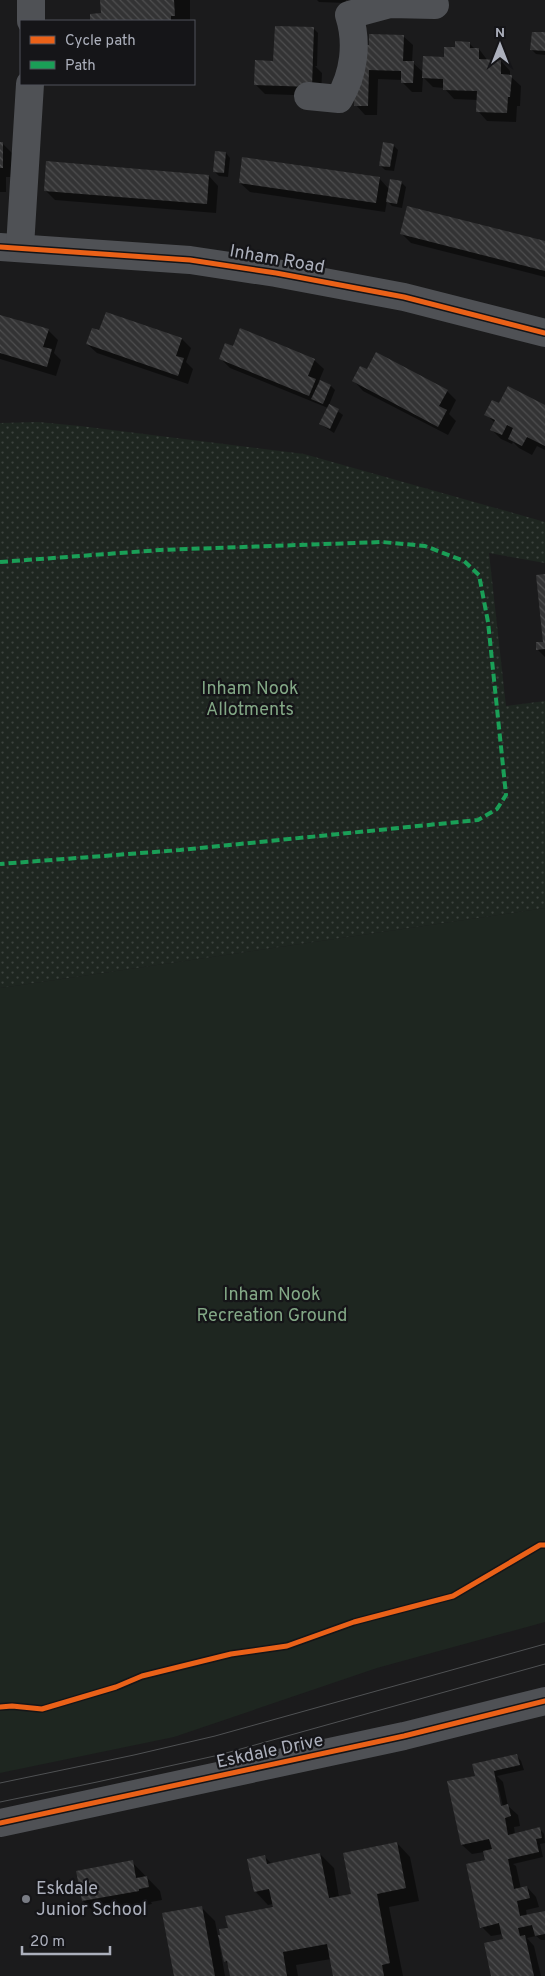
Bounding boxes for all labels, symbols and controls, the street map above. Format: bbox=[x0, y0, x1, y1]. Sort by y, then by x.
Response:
legend bbox=[20, 20, 195, 85]
north arrow bbox=[475, 20, 525, 70]
text: N bbox=[495, 25, 505, 42]
text: Cycle path bbox=[65, 32, 136, 51]
text: Path bbox=[65, 57, 96, 76]
street label: Inham Road bbox=[228, 240, 326, 280]
park label: Inham Nook Allotments bbox=[201, 678, 299, 722]
park label: Inham Nook Recreation Ground bbox=[196, 1284, 348, 1328]
street label: Eskdale Drive bbox=[214, 1729, 326, 1775]
place label: Eskdale Junior School bbox=[36, 1878, 147, 1922]
marker: Eskdale Junior School bbox=[20, 1893, 32, 1905]
scale bar bbox=[22, 1924, 110, 1956]
text: 20 m bbox=[30, 1933, 65, 1952]

